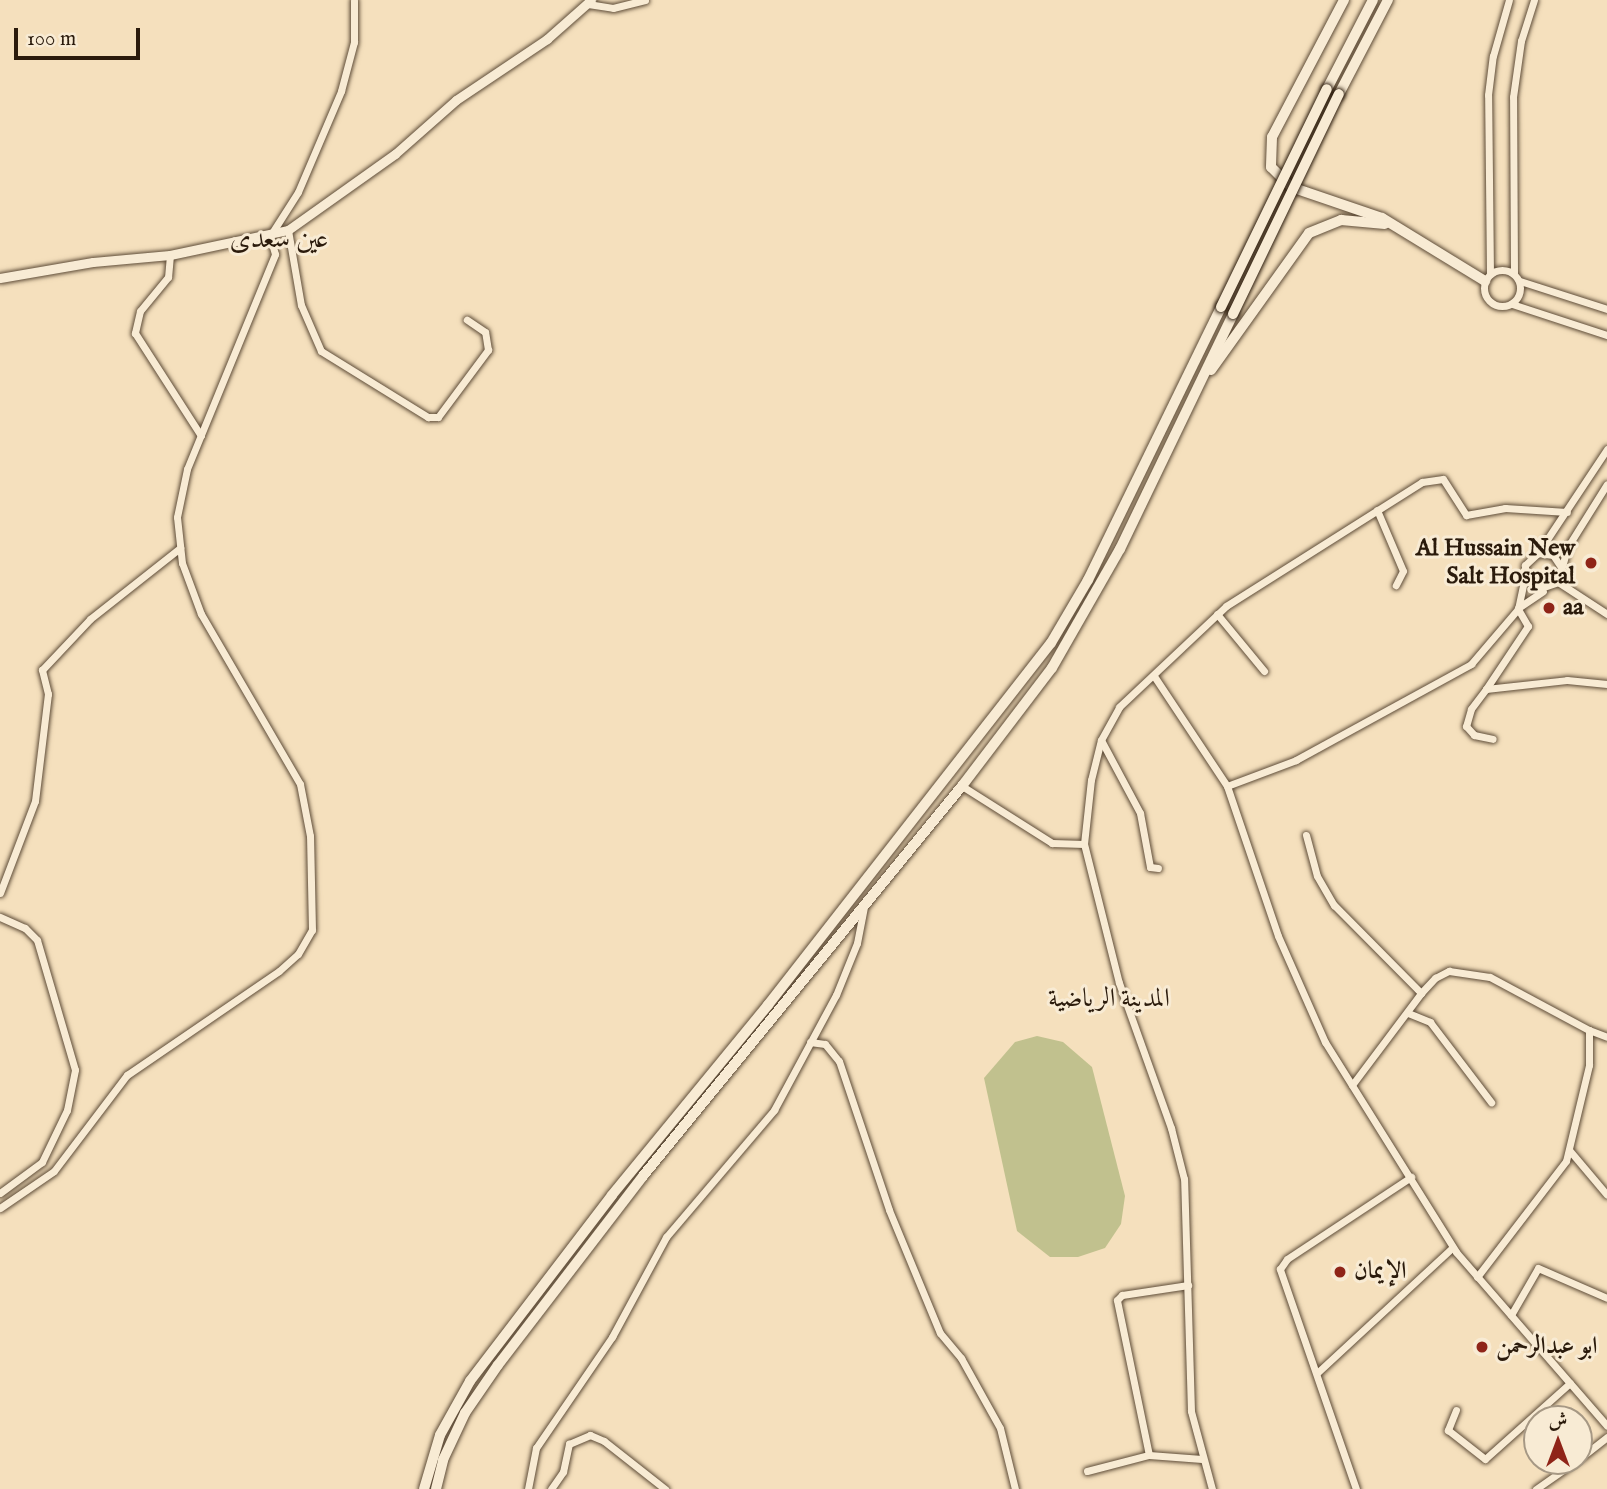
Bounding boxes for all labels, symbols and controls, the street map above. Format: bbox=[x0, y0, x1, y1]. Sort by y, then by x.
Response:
scale bar bbox=[18, 14, 144, 58]
text: 100 m bbox=[27, 26, 76, 53]
district label: عين سعدى bbox=[229, 223, 329, 257]
place label: Al Hussain New Salt Hospital bbox=[1416, 535, 1575, 591]
marker: Al Hussain New Salt Hospital bbox=[1581, 553, 1601, 573]
place label: aa bbox=[1563, 594, 1584, 622]
marker: aa bbox=[1541, 600, 1557, 616]
district label: المدينة الرياضية bbox=[1048, 983, 1170, 1015]
place label: الإيمان bbox=[1354, 1258, 1406, 1286]
marker: الإيمان bbox=[1332, 1264, 1348, 1280]
place label: ابو عبدالرحمن bbox=[1496, 1333, 1598, 1361]
marker: ابو عبدالرحمن bbox=[1474, 1339, 1490, 1355]
north arrow bbox=[1523, 1405, 1593, 1475]
text: ش bbox=[1549, 1409, 1567, 1433]

